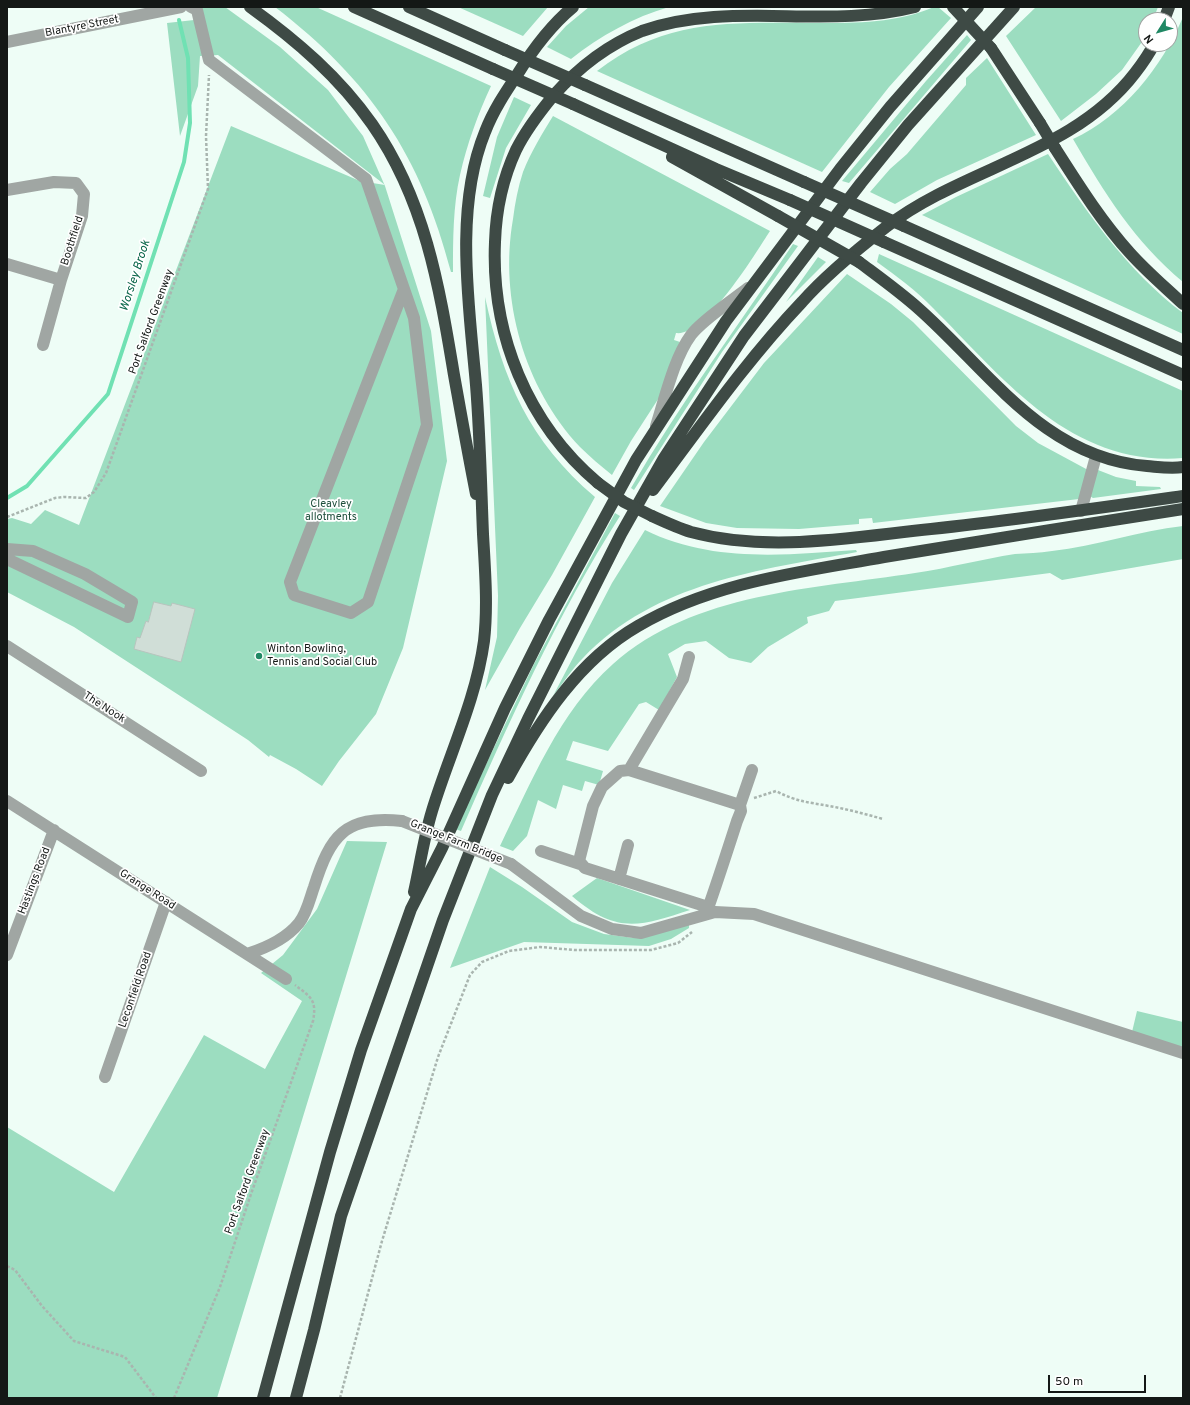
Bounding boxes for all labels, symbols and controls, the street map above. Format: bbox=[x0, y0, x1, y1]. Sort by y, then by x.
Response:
north arrow bbox=[1138, 12, 1178, 52]
street label: Blantyre Street bbox=[44, 13, 120, 41]
text: N bbox=[1141, 31, 1157, 46]
street label: Boothfield bbox=[59, 215, 87, 267]
water label: Worsley Brook bbox=[118, 239, 154, 313]
street label: Port Salford Greenway bbox=[127, 268, 177, 376]
park label: Cleavley allotments bbox=[305, 498, 357, 524]
place label: Winton Bowling, Tennis and Social Club bbox=[267, 643, 377, 669]
marker: Winton Bowling, Tennis and Social Club bbox=[254, 651, 264, 661]
street label: The Nook bbox=[81, 690, 127, 726]
street label: Grange Farm Bridge bbox=[408, 817, 504, 867]
street label: Hastings Road bbox=[16, 846, 54, 916]
street label: Grange Road bbox=[117, 867, 177, 913]
street label: Leconfield Road bbox=[117, 950, 155, 1030]
street label: Port Salford Greenway bbox=[223, 1128, 273, 1236]
scale bar bbox=[1050, 1367, 1148, 1393]
text: 50 m bbox=[1055, 1374, 1083, 1390]

